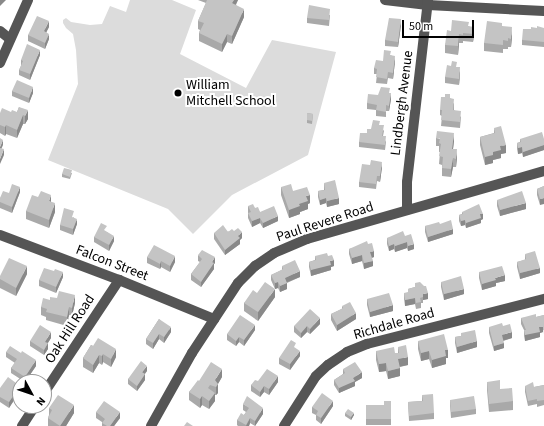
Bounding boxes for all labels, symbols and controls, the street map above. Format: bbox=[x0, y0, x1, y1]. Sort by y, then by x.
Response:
scale bar bbox=[404, 12, 476, 38]
text: 50 m bbox=[409, 18, 433, 35]
street label: Lindbergh Avenue bbox=[387, 50, 417, 156]
place label: William Mitchell School bbox=[186, 77, 275, 110]
marker: William Mitchell School bbox=[173, 88, 183, 98]
street label: Paul Revere Road bbox=[274, 198, 376, 246]
street label: Falcon Street bbox=[73, 241, 151, 285]
street label: Oak Hill Road bbox=[42, 291, 98, 367]
street label: Richdale Road bbox=[352, 304, 436, 344]
north arrow bbox=[12, 374, 52, 414]
text: N bbox=[33, 394, 49, 409]

